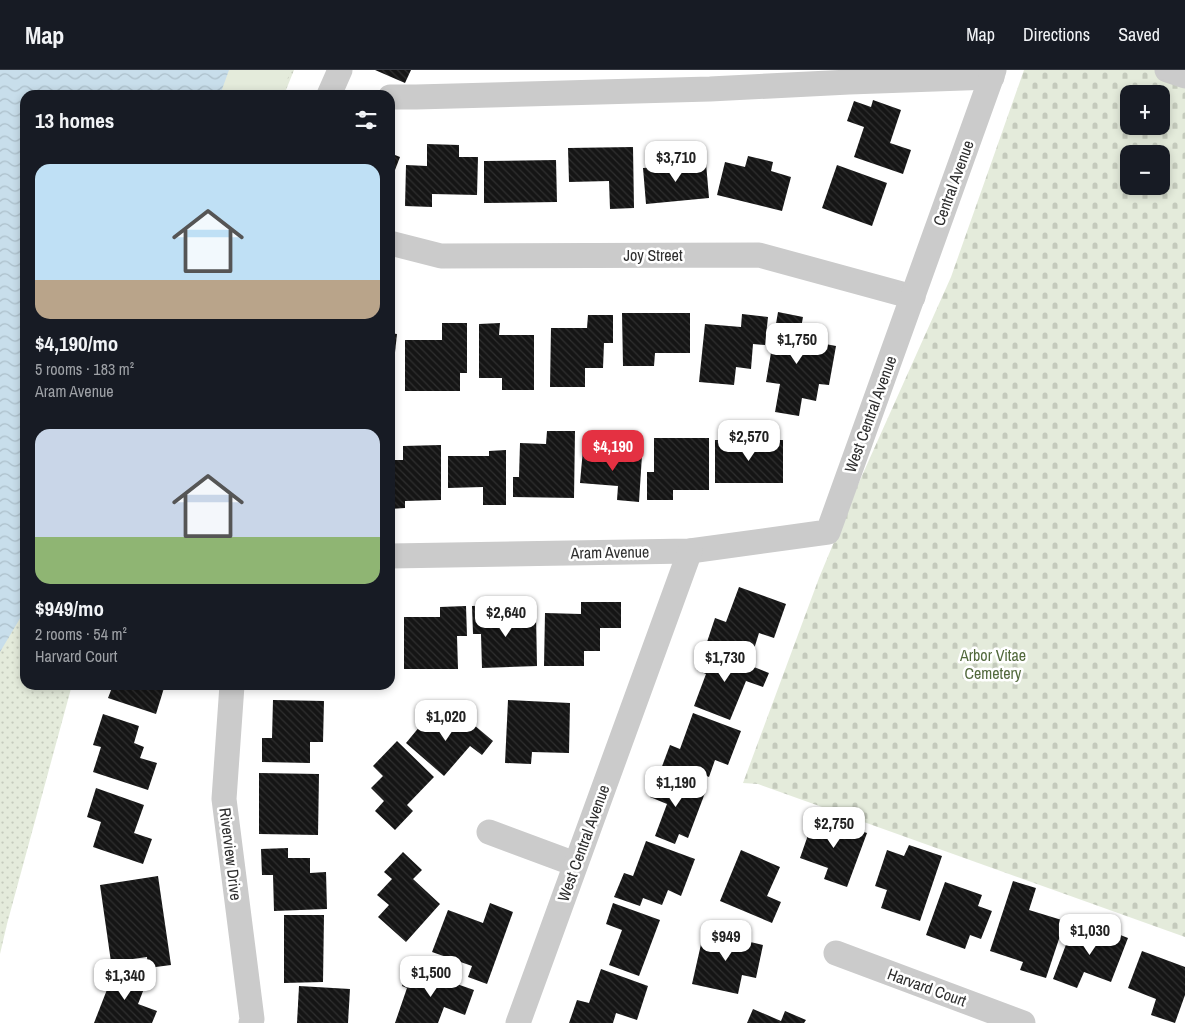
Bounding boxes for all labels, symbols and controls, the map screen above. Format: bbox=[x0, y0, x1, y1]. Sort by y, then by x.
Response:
text: Map bbox=[25, 19, 64, 51]
text: Map bbox=[966, 22, 995, 47]
text: Directions bbox=[1023, 22, 1090, 47]
text: Saved bbox=[1118, 22, 1160, 47]
map controls bbox=[1120, 85, 1170, 195]
button: + bbox=[1120, 85, 1170, 135]
text: 13 homes bbox=[35, 106, 114, 135]
icon: filters bbox=[352, 106, 380, 134]
street label: Central Avenue bbox=[927, 137, 979, 229]
pin: $3,710 bbox=[635, 140, 717, 183]
button: − bbox=[1120, 145, 1170, 195]
text: $3,710 bbox=[656, 146, 696, 168]
icon: home bbox=[163, 196, 253, 286]
street label: Joy Street bbox=[623, 244, 683, 266]
pin: $1,750 bbox=[756, 322, 838, 365]
text: $1,750 bbox=[777, 328, 817, 350]
text: $4,190/mo bbox=[35, 329, 118, 358]
street label: West Central Avenue bbox=[839, 353, 901, 475]
text: 5 rooms · 183 m² bbox=[35, 358, 134, 380]
text: Aram Avenue bbox=[35, 380, 114, 402]
pin: $2,570 bbox=[708, 420, 790, 462]
text: $2,570 bbox=[729, 425, 769, 447]
pin: $4,190 bbox=[572, 430, 654, 472]
text: $4,190 bbox=[593, 435, 633, 457]
icon: home bbox=[163, 461, 253, 551]
street label: Aram Avenue bbox=[570, 540, 649, 564]
text: $949/mo bbox=[35, 594, 104, 623]
pin: $2,640 bbox=[465, 596, 547, 638]
text: $2,640 bbox=[486, 601, 526, 623]
text: 2 rooms · 54 m² bbox=[35, 623, 127, 645]
pin: $1,730 bbox=[684, 640, 766, 683]
park label: Arbor Vitae Cemetery bbox=[959, 644, 1026, 684]
text: Harvard Court bbox=[35, 645, 117, 667]
text: $1,730 bbox=[705, 646, 745, 668]
pin: $1,020 bbox=[405, 700, 487, 742]
text: $1,020 bbox=[426, 705, 466, 727]
pin: $1,190 bbox=[635, 766, 717, 808]
text: $1,190 bbox=[656, 771, 696, 793]
street label: West Central Avenue bbox=[552, 782, 614, 904]
street label: Riverview Drive bbox=[214, 806, 248, 902]
pin: $2,750 bbox=[793, 806, 875, 849]
text: $2,750 bbox=[814, 812, 854, 834]
pin: $1,030 bbox=[1049, 914, 1131, 956]
text: $1,030 bbox=[1070, 919, 1110, 941]
pin: $949 bbox=[696, 920, 756, 962]
text: $949 bbox=[711, 925, 741, 947]
pin: $1,500 bbox=[390, 956, 472, 998]
pin: $1,340 bbox=[84, 958, 166, 1001]
text: $1,500 bbox=[411, 961, 451, 983]
street label: Harvard Court bbox=[885, 963, 970, 1012]
text: $1,340 bbox=[105, 964, 145, 986]

